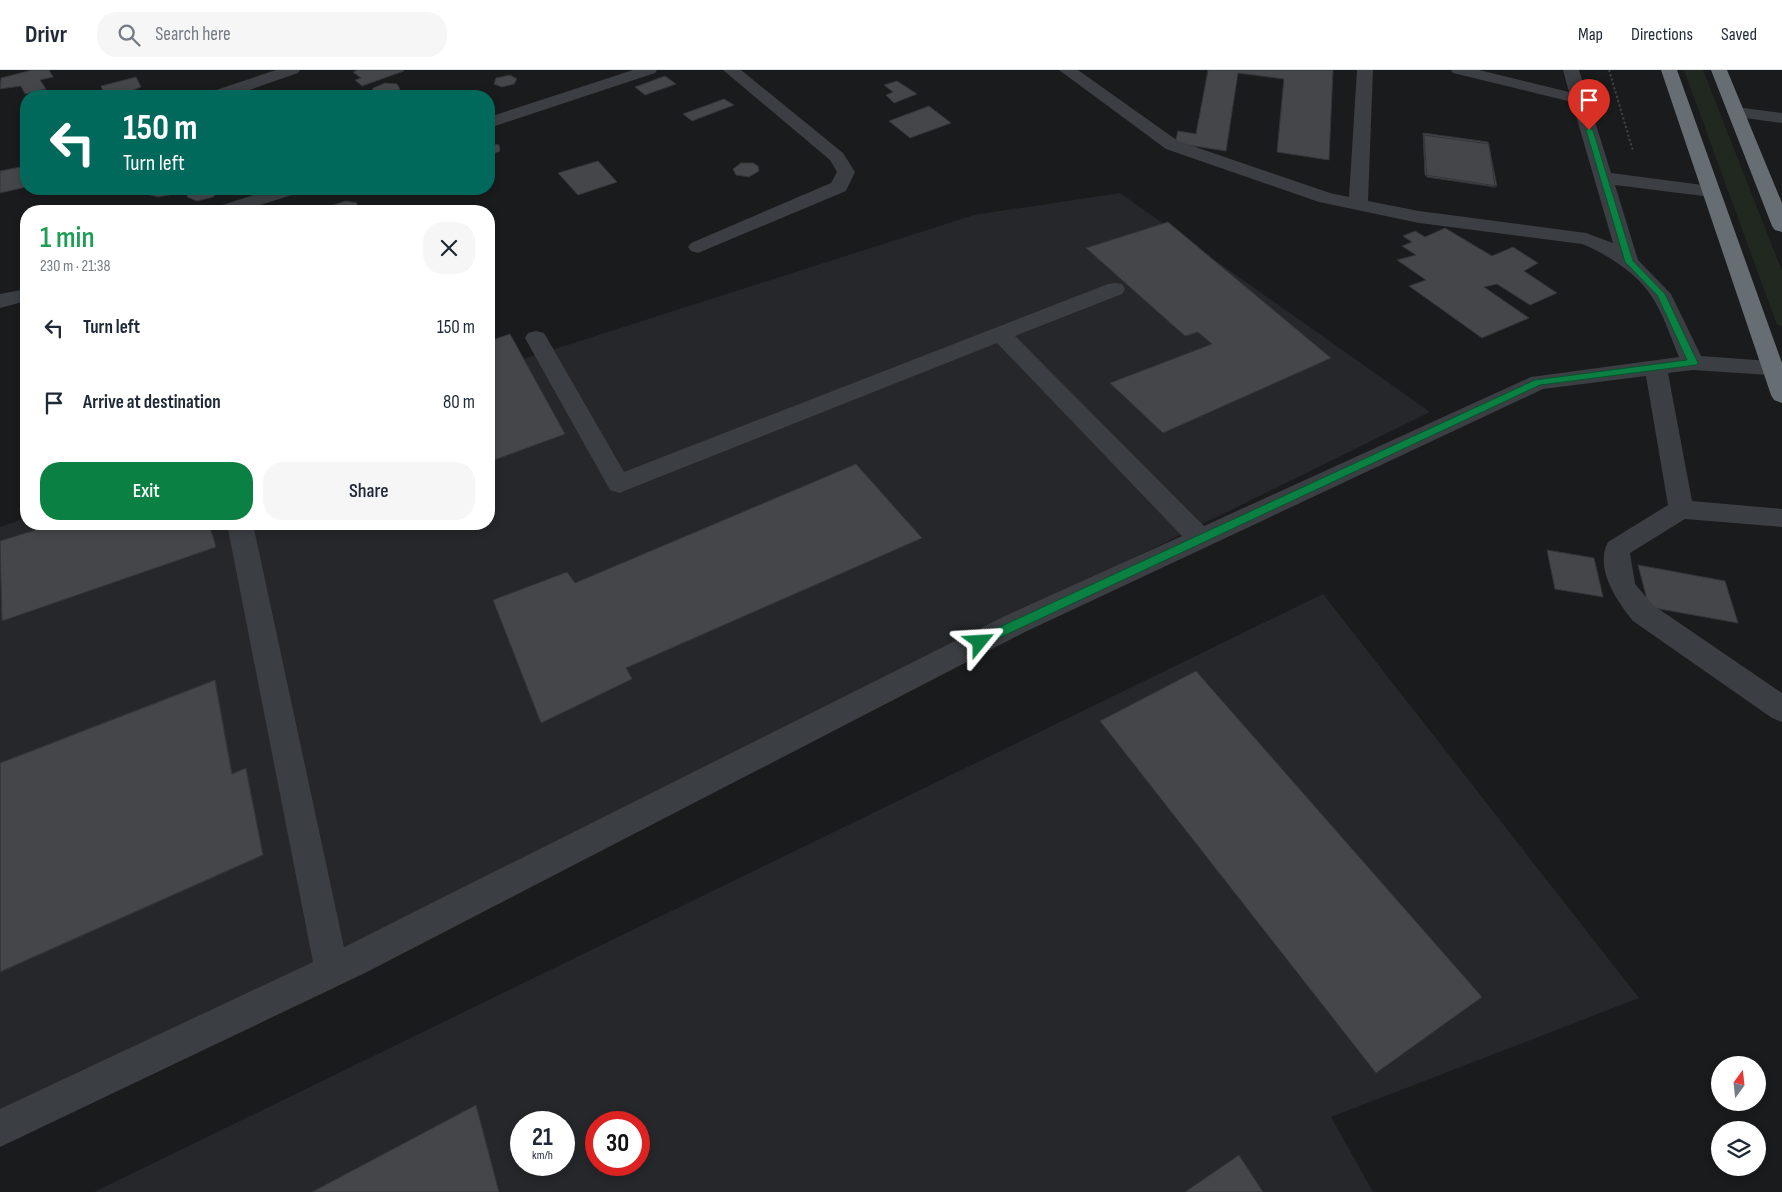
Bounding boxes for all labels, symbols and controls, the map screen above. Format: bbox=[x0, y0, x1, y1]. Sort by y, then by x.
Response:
search box bbox=[97, 12, 447, 57]
text: Drivr bbox=[25, 20, 67, 49]
icon: search bbox=[115, 21, 143, 49]
text: Search here bbox=[155, 23, 231, 46]
text: Map bbox=[1578, 24, 1603, 45]
text: Directions bbox=[1631, 24, 1693, 45]
text: Saved bbox=[1721, 24, 1757, 45]
pin bbox=[1568, 79, 1610, 130]
icon: arrive bbox=[1575, 86, 1603, 114]
text: 150 m bbox=[123, 107, 197, 150]
icon: left bbox=[40, 110, 105, 175]
text: Turn left bbox=[123, 150, 185, 177]
text: 1 min bbox=[40, 220, 95, 256]
button: close bbox=[423, 222, 475, 274]
text: 230 m · 21:38 bbox=[40, 257, 111, 276]
icon: left bbox=[40, 314, 68, 342]
text: Turn left bbox=[83, 316, 140, 339]
text: 150 m bbox=[437, 316, 475, 339]
icon: arrive bbox=[40, 389, 68, 417]
text: Arrive at destination bbox=[83, 391, 221, 414]
text: 80 m bbox=[443, 391, 475, 414]
button: Exit bbox=[40, 462, 253, 520]
button: Share bbox=[263, 462, 475, 520]
position arrow bbox=[953, 615, 1005, 667]
north arrow bbox=[1711, 1056, 1766, 1111]
map controls bbox=[1711, 1056, 1766, 1176]
speed limit sign: 30 bbox=[585, 1111, 650, 1176]
button: layers bbox=[1711, 1121, 1766, 1176]
text: 21 bbox=[532, 1122, 553, 1153]
text: km/h bbox=[532, 1148, 553, 1163]

